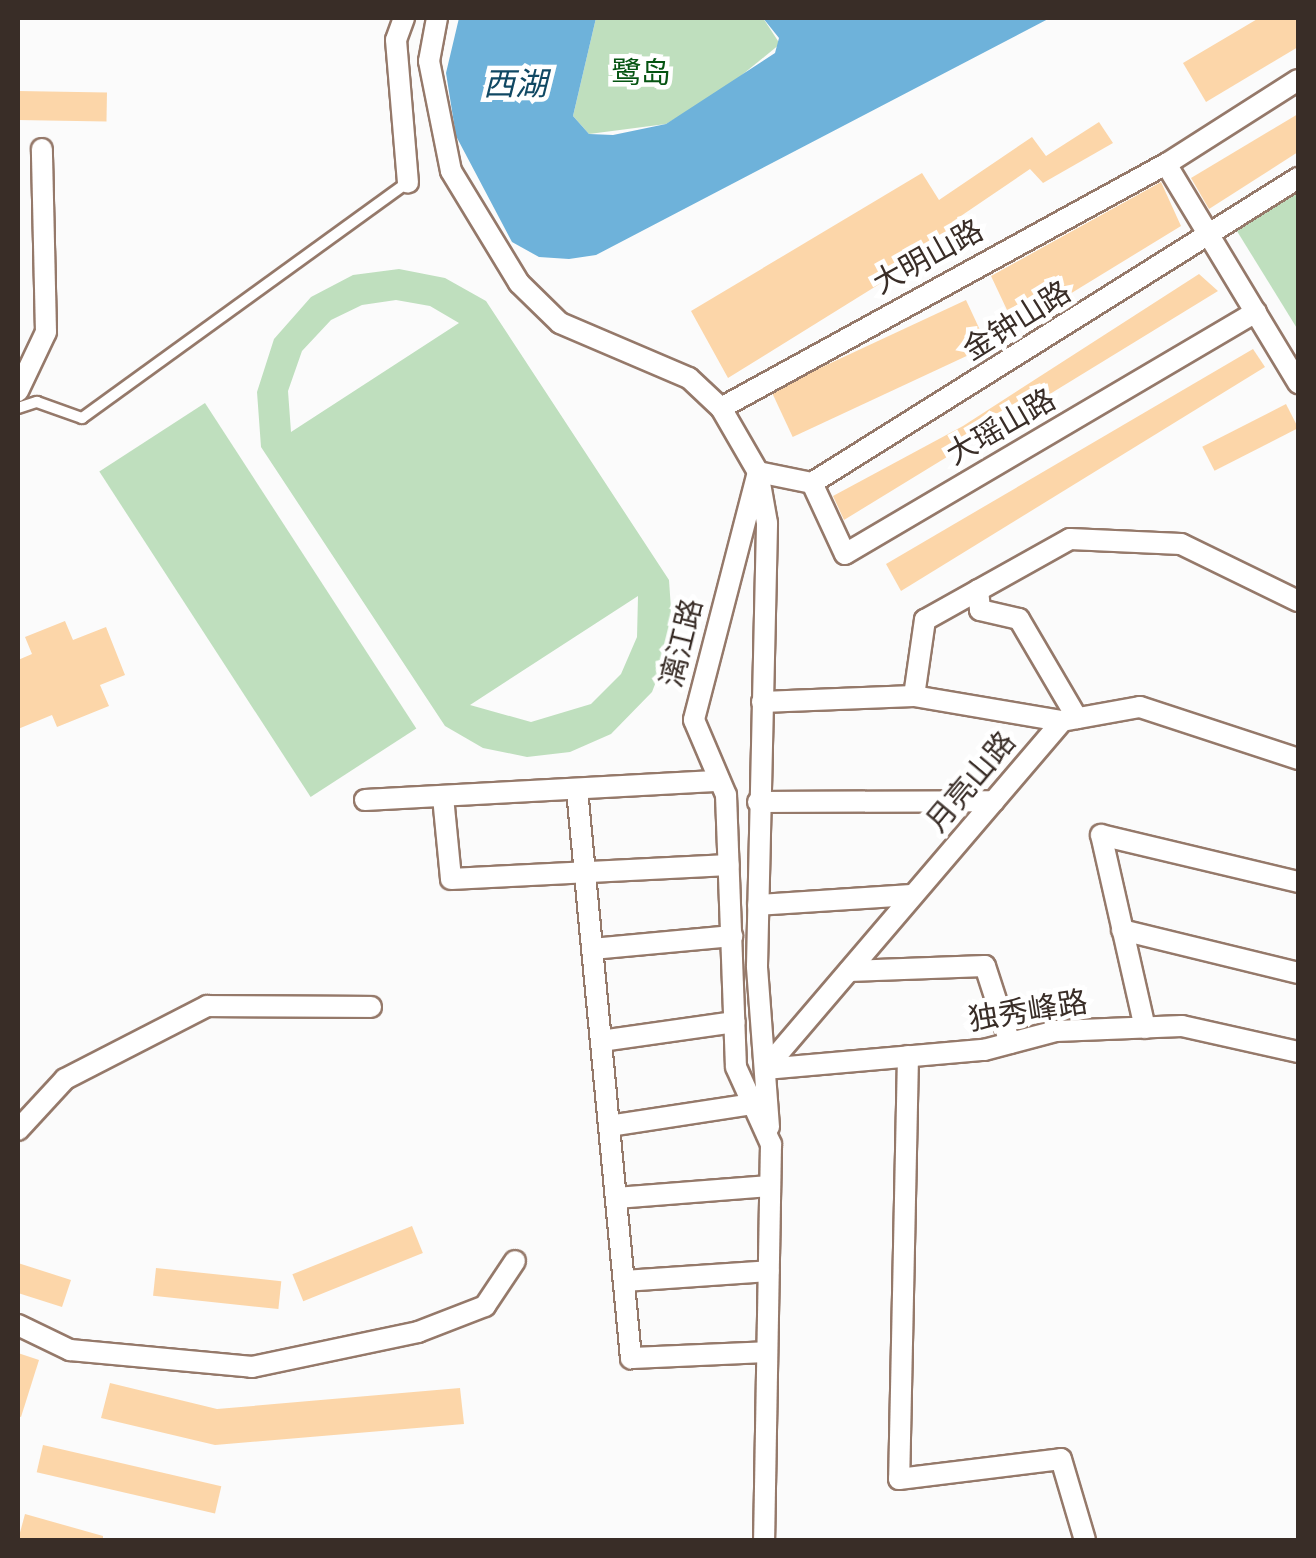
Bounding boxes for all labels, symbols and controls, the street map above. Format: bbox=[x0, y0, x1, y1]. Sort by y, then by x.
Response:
park label: 鹭岛 bbox=[611, 55, 671, 91]
water label: 西湖 bbox=[483, 65, 547, 103]
street label: 大明山路 bbox=[867, 212, 989, 302]
street label: 金钟山路 bbox=[957, 274, 1077, 368]
street label: 大瑶山路 bbox=[940, 381, 1062, 473]
street label: 漓江路 bbox=[654, 595, 710, 691]
street label: 月亮山路 bbox=[919, 724, 1023, 840]
street label: 独秀峰路 bbox=[966, 984, 1090, 1038]

